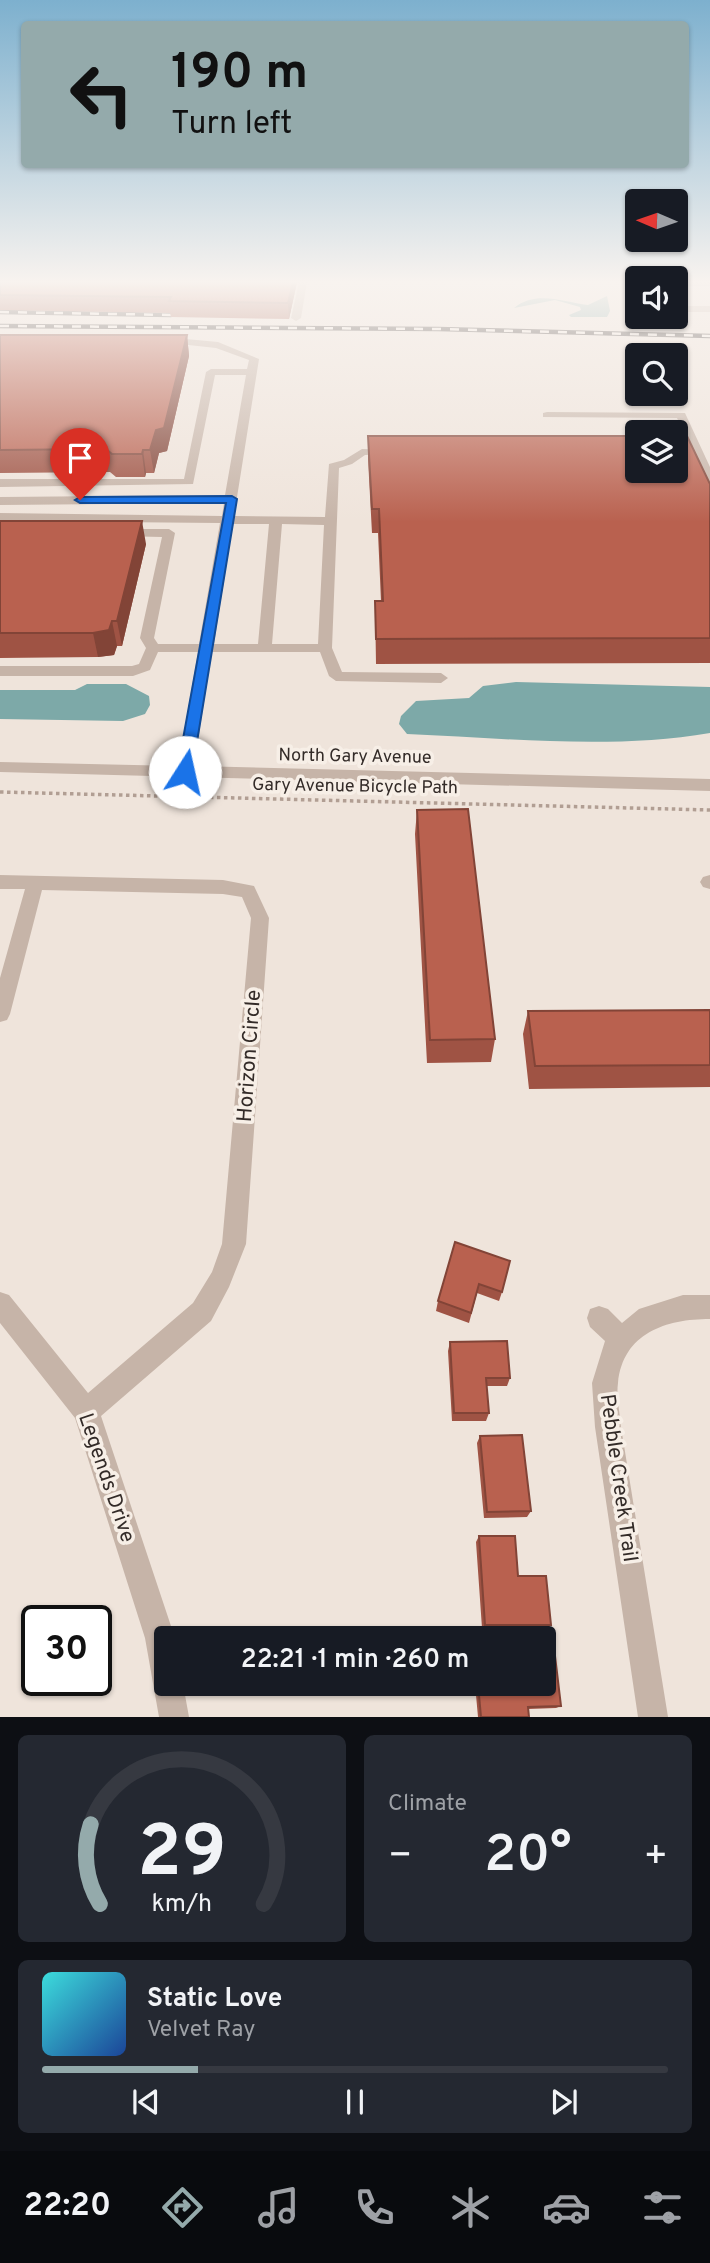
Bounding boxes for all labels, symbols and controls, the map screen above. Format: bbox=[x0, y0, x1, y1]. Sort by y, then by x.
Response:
text: 190 m bbox=[171, 44, 308, 106]
icon: left bbox=[56, 49, 147, 140]
text: Turn left bbox=[171, 105, 292, 145]
north arrow bbox=[625, 189, 688, 252]
map controls bbox=[625, 189, 688, 483]
button: sound bbox=[625, 266, 688, 329]
button: search bbox=[625, 343, 688, 406]
button: layers bbox=[625, 420, 688, 483]
pin bbox=[50, 428, 110, 500]
icon: arrive bbox=[61, 439, 99, 477]
position arrow bbox=[148, 735, 222, 809]
street label: North Gary Avenue bbox=[278, 744, 432, 770]
street label: Gary Avenue Bicycle Path bbox=[252, 774, 458, 800]
street label: Horizon Circle bbox=[232, 989, 268, 1123]
street label: Pebble Creek Trail bbox=[593, 1392, 643, 1564]
street label: Legends Drive bbox=[71, 1410, 141, 1546]
speed limit sign: 30 bbox=[21, 1605, 112, 1696]
text: 22:21 · 1 min · 260 m bbox=[241, 1644, 469, 1677]
text: Climate bbox=[388, 1790, 467, 1819]
text: 29 bbox=[137, 1811, 227, 1903]
text: 20° bbox=[484, 1824, 572, 1890]
text: − bbox=[388, 1833, 413, 1882]
text: + bbox=[643, 1833, 668, 1882]
text: km/h bbox=[152, 1889, 212, 1921]
text: Static Love bbox=[147, 1983, 282, 2016]
text: Velvet Ray bbox=[147, 2016, 255, 2045]
icon: previous bbox=[127, 2083, 165, 2121]
icon: pause bbox=[336, 2083, 374, 2121]
icon: next bbox=[545, 2083, 583, 2121]
icon: directions bbox=[158, 2183, 207, 2232]
icon: music bbox=[254, 2183, 303, 2232]
icon: phone bbox=[350, 2183, 399, 2232]
icon: climate bbox=[446, 2183, 495, 2232]
icon: car bbox=[542, 2183, 591, 2232]
icon: filters bbox=[638, 2183, 687, 2232]
text: 22:20 bbox=[23, 2187, 111, 2227]

